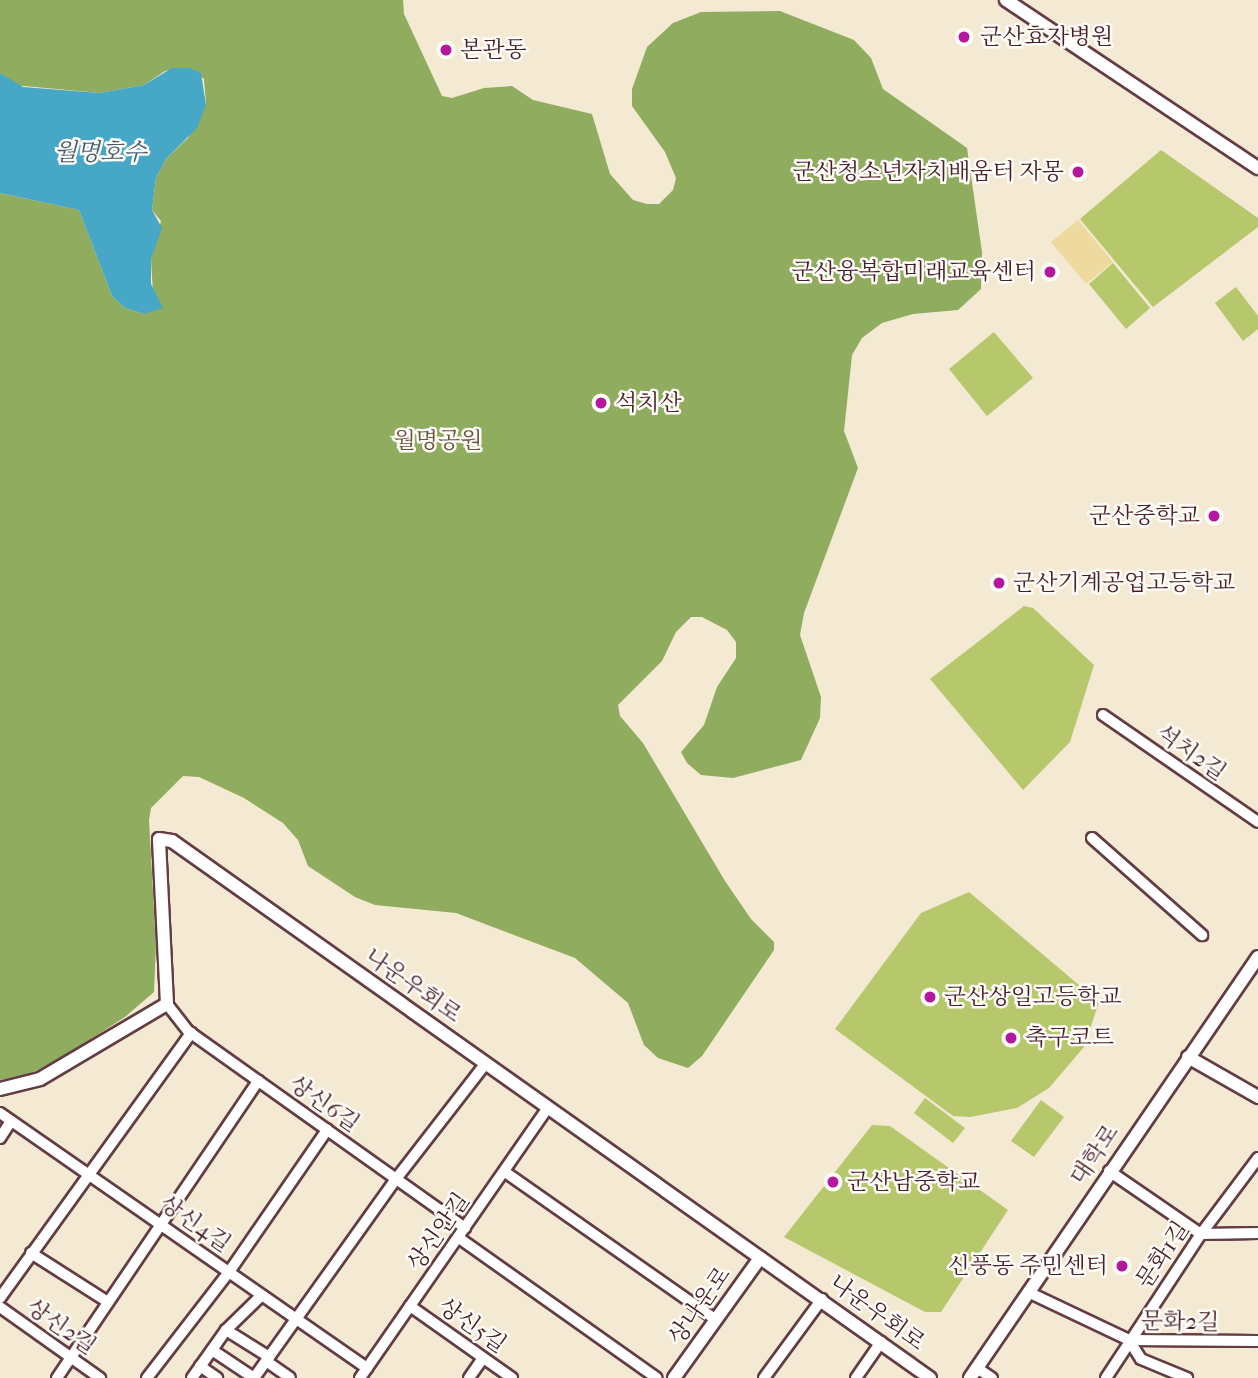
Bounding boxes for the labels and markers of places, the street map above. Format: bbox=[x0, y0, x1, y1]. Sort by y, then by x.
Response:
place label: 군산효자병원 bbox=[980, 23, 1113, 51]
marker: 군산효자병원 bbox=[954, 27, 974, 47]
place label: 본관동 bbox=[460, 36, 527, 64]
marker: 본관동 bbox=[438, 42, 454, 58]
place label: 군산청소년자치배움터 자몽 bbox=[792, 158, 1064, 186]
marker: 군산청소년자치배움터 자몽 bbox=[1070, 164, 1086, 180]
place label: 군산융복합미래교육센터 bbox=[792, 258, 1036, 286]
marker: 군산융복합미래교육센터 bbox=[1042, 264, 1058, 280]
place label: 석치산 bbox=[615, 389, 682, 417]
marker: 석치산 bbox=[593, 395, 609, 411]
place label: 군산중학교 bbox=[1089, 502, 1200, 530]
marker: 군산중학교 bbox=[1206, 508, 1222, 524]
place label: 군산기계공업고등학교 bbox=[1013, 569, 1235, 597]
marker: 군산기계공업고등학교 bbox=[991, 575, 1007, 591]
place label: 군산상일고등학교 bbox=[944, 983, 1122, 1011]
marker: 군산상일고등학교 bbox=[922, 989, 938, 1005]
place label: 축구코트 bbox=[1025, 1024, 1114, 1052]
marker: 축구코트 bbox=[1003, 1030, 1019, 1046]
place label: 군산남중학교 bbox=[847, 1168, 980, 1196]
marker: 군산남중학교 bbox=[825, 1174, 841, 1190]
place label: 신풍동 주민센터 bbox=[948, 1252, 1108, 1280]
marker: 신풍동 주민센터 bbox=[1114, 1258, 1130, 1274]

